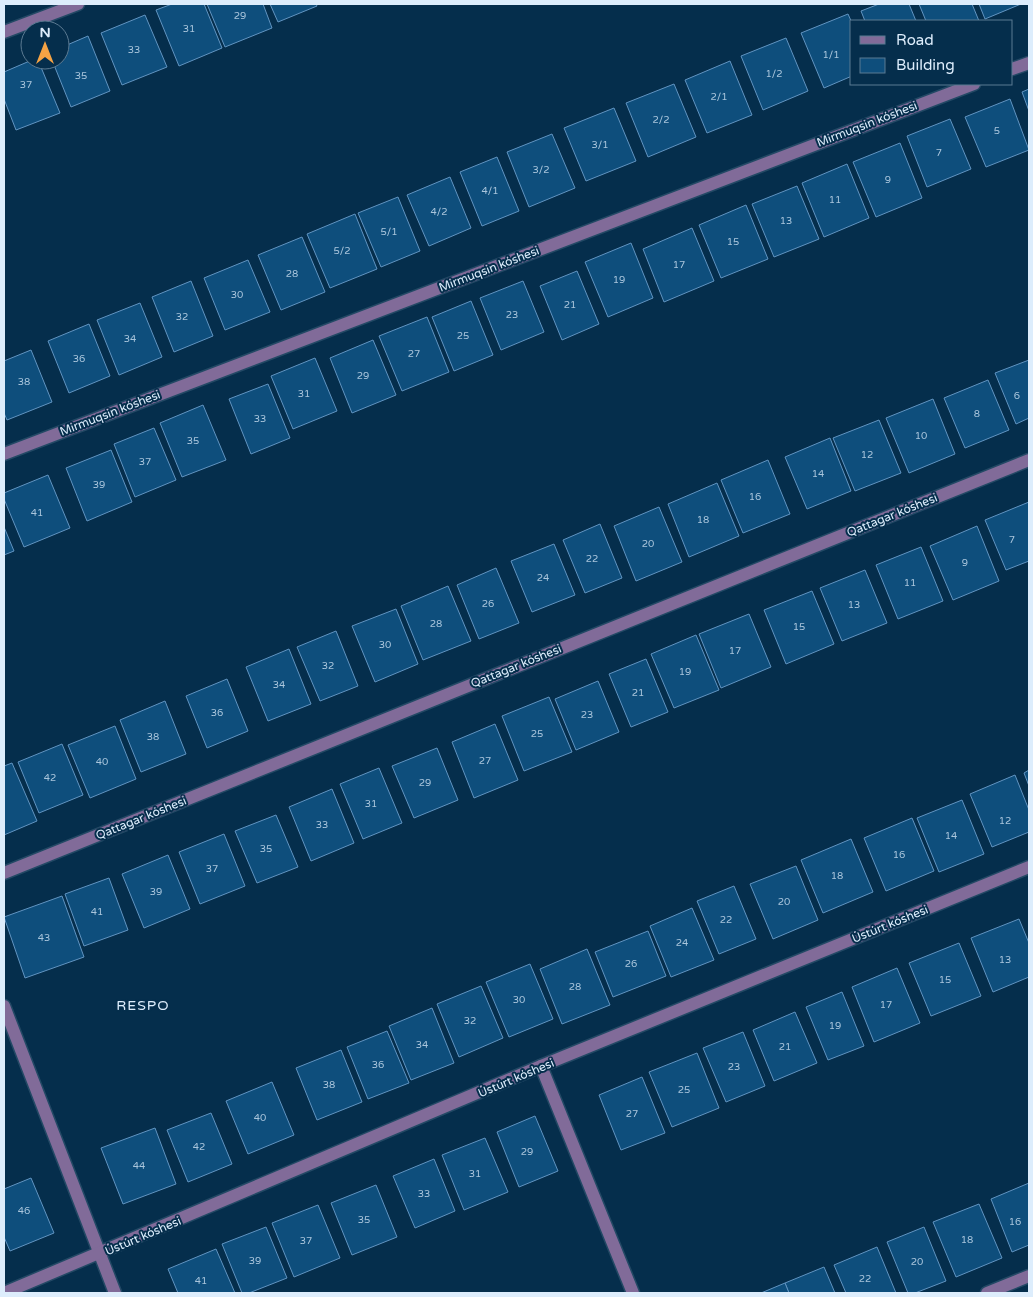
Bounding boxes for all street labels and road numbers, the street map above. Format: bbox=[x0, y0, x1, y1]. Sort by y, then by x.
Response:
street label: Mirmuqsin kóshesi bbox=[815, 98, 919, 150]
street label: Mirmuqsin kóshesi bbox=[437, 243, 541, 295]
street label: Mirmuqsin kóshesi bbox=[58, 387, 162, 439]
street label: Qattagar kóshesi bbox=[845, 490, 939, 540]
street label: Qattagar kóshesi bbox=[469, 641, 563, 691]
street label: Qattagar kóshesi bbox=[94, 793, 188, 843]
street label: Ústúrt kóshesi bbox=[850, 902, 930, 946]
street label: Ústúrt kóshesi bbox=[476, 1056, 556, 1100]
street label: Ústúrt kóshesi bbox=[103, 1214, 183, 1258]

